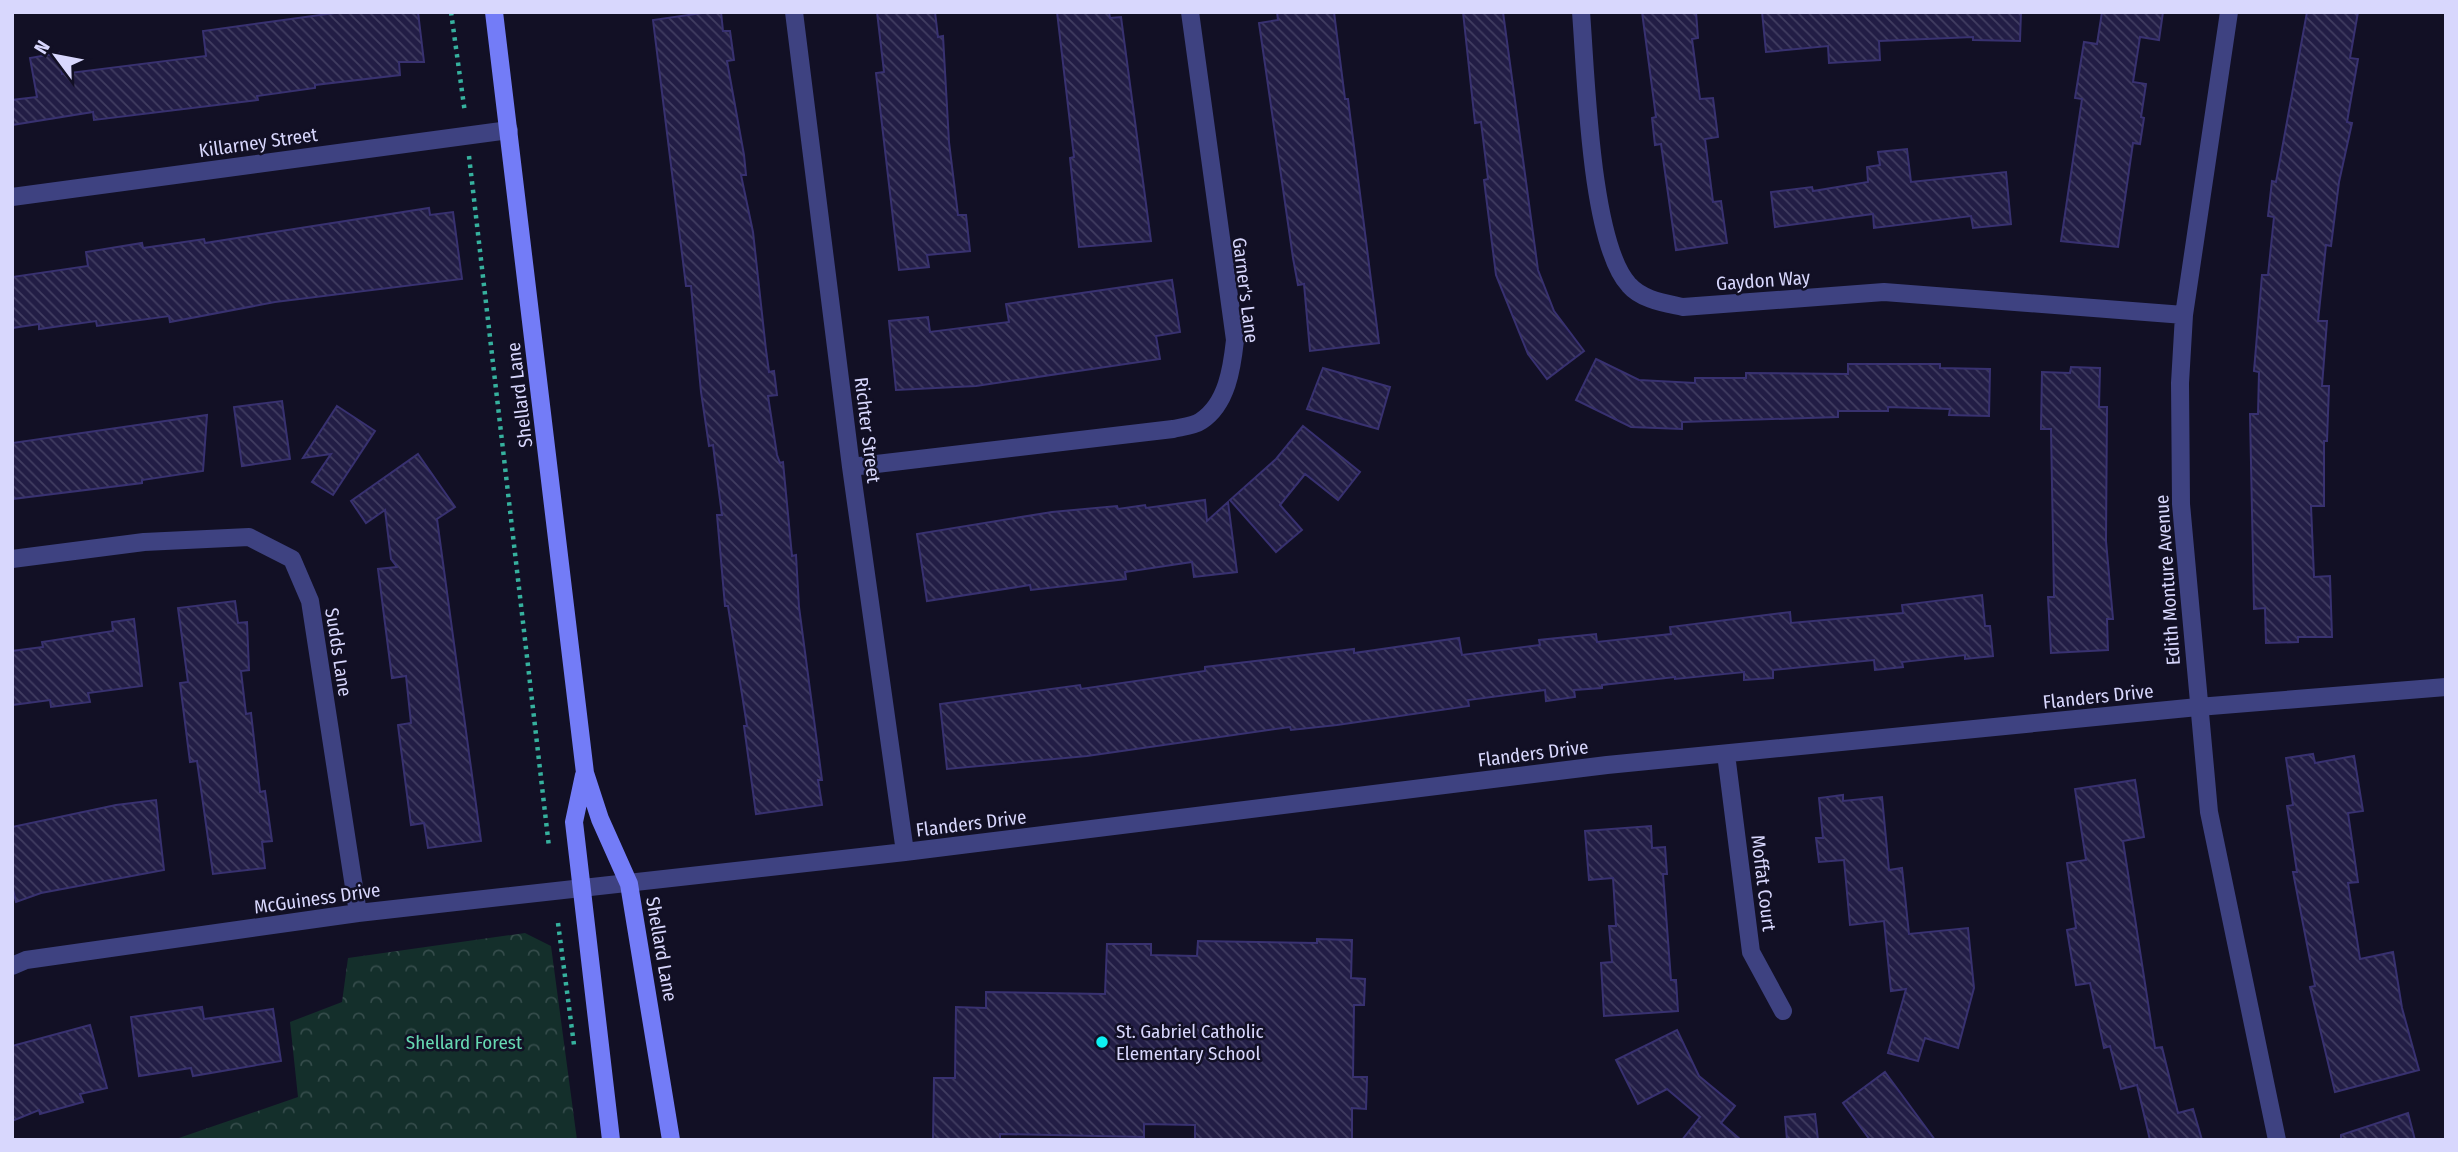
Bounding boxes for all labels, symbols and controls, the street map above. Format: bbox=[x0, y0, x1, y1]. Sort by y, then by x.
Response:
north arrow bbox=[21, 21, 91, 91]
text: N bbox=[29, 36, 55, 58]
street label: Killarney Street bbox=[197, 123, 320, 162]
street label: Garner's Lane bbox=[1228, 236, 1263, 344]
street label: Gaydon Way bbox=[1715, 266, 1811, 295]
street label: Shellard Lane bbox=[502, 341, 537, 449]
street label: Richter Street bbox=[850, 376, 885, 485]
street label: Edith Monture Avenue bbox=[2150, 494, 2185, 666]
street label: Sudds Lane bbox=[320, 606, 357, 698]
street label: Flanders Drive bbox=[2042, 679, 2155, 714]
street label: Flanders Drive bbox=[1477, 735, 1590, 772]
street label: Flanders Drive bbox=[915, 805, 1028, 842]
street label: Moffat Court bbox=[1746, 834, 1781, 933]
street label: McGuiness Drive bbox=[252, 878, 382, 919]
street label: Shellard Lane bbox=[641, 895, 682, 1003]
place label: St. Gabriel Catholic Elementary School bbox=[1116, 1020, 1264, 1065]
park label: Shellard Forest bbox=[406, 1031, 523, 1054]
marker: St. Gabriel Catholic Elementary School bbox=[1094, 1034, 1110, 1050]

